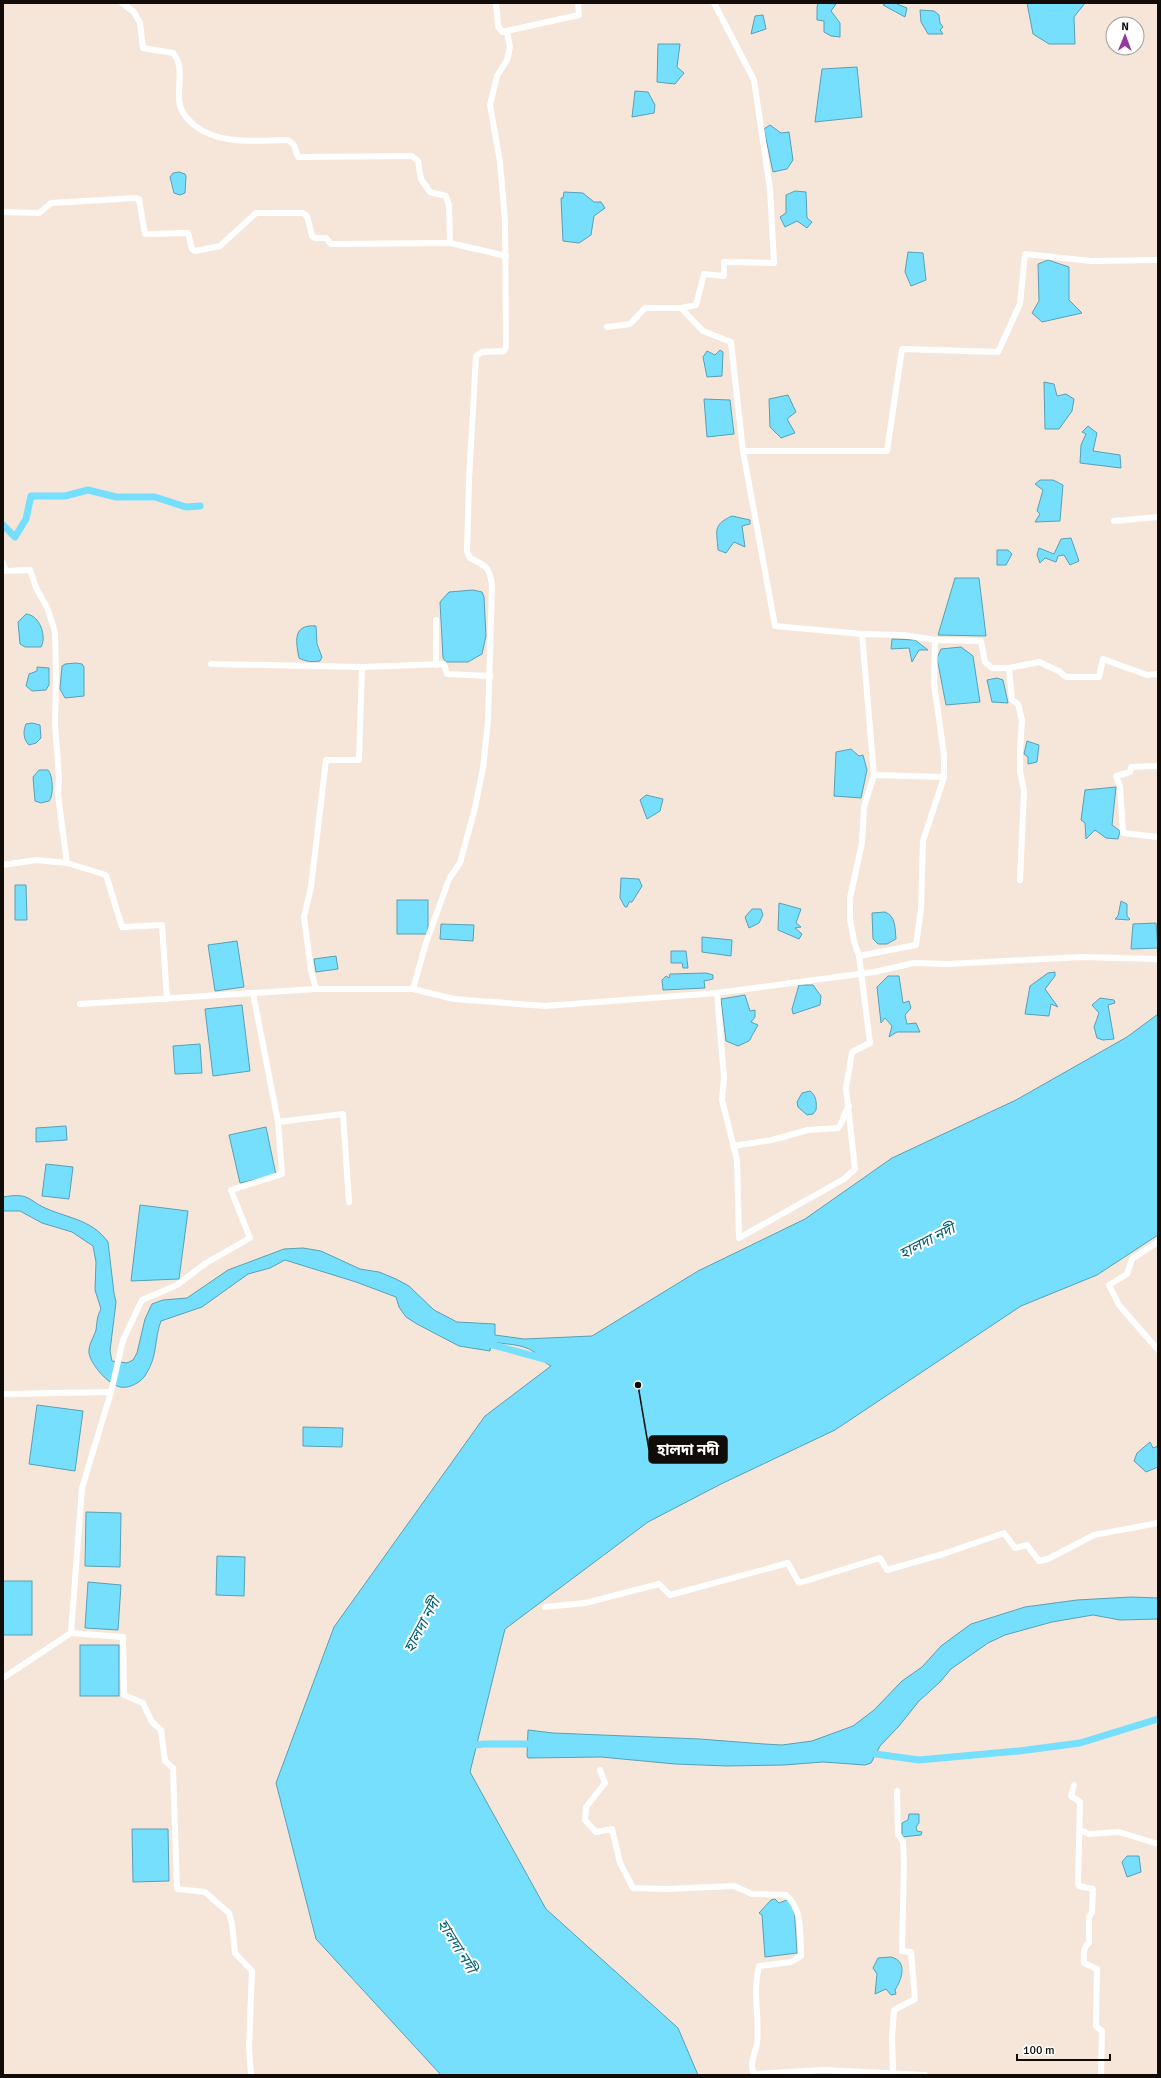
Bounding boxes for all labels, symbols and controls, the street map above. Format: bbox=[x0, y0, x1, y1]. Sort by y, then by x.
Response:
north arrow bbox=[1105, 16, 1145, 56]
text: N bbox=[1121, 20, 1129, 33]
water label: হালদা নদী bbox=[896, 1218, 960, 1263]
callout: হালদা নদী bbox=[649, 1436, 727, 1463]
text: হালদা নদী bbox=[656, 1441, 720, 1459]
water label: হালদা নদী bbox=[400, 1592, 445, 1656]
water label: হালদা নদী bbox=[434, 1916, 482, 1979]
scale bar bbox=[1017, 2036, 1110, 2062]
text: 100 m bbox=[1023, 2043, 1055, 2058]

